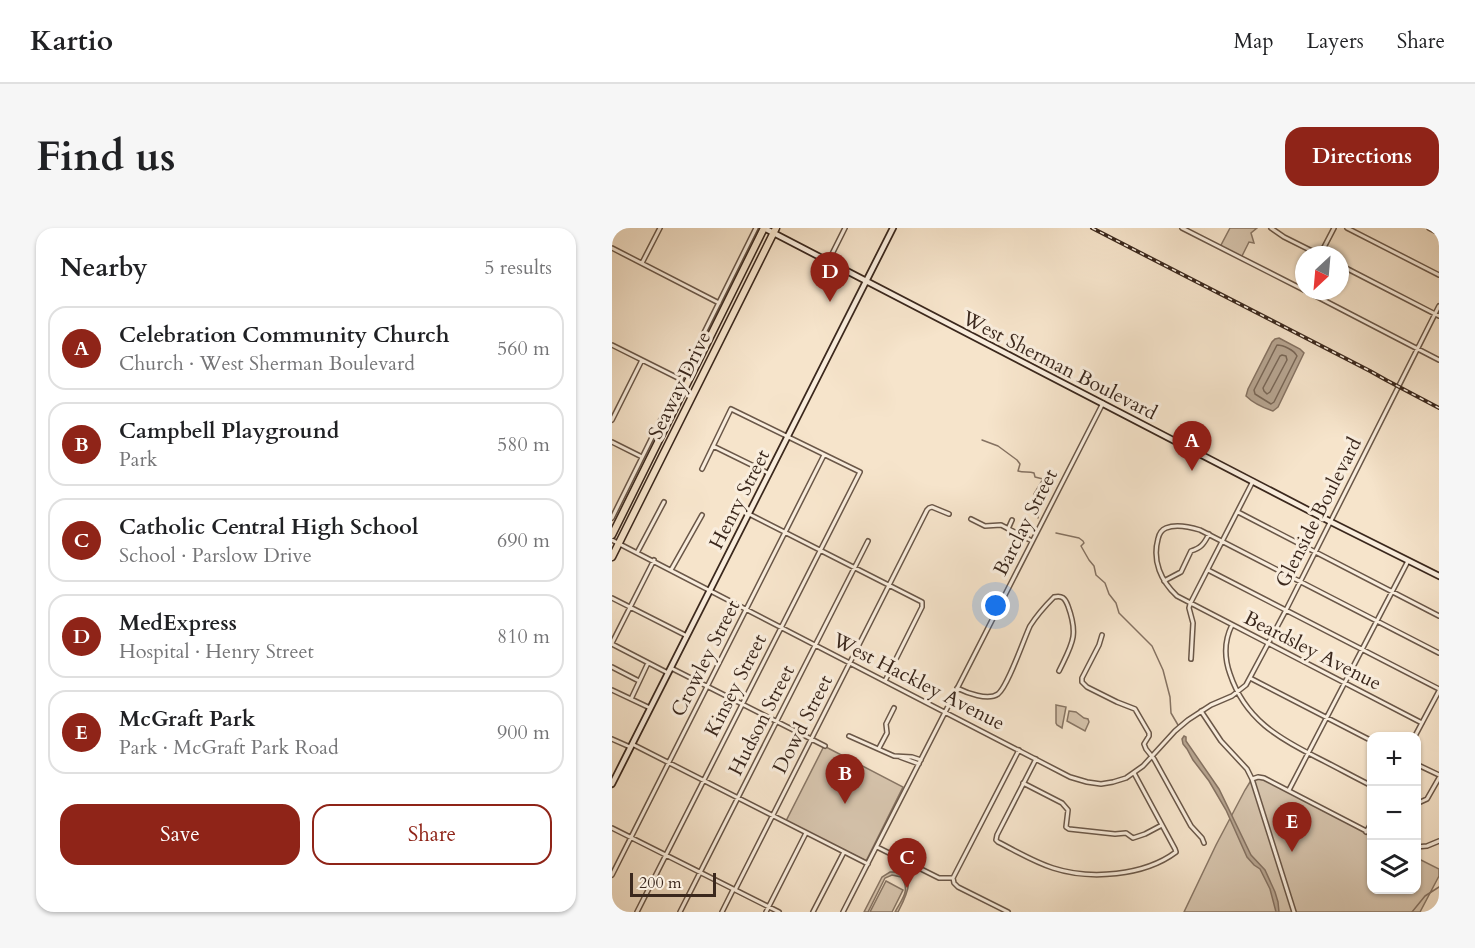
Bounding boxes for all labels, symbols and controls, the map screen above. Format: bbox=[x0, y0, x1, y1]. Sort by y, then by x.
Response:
text: Kartio bbox=[30, 22, 113, 60]
text: Map bbox=[1234, 27, 1274, 56]
text: Layers bbox=[1307, 27, 1364, 56]
text: Share bbox=[1397, 27, 1445, 56]
button: Directions bbox=[1285, 127, 1439, 186]
text: Find us bbox=[36, 128, 176, 185]
north arrow bbox=[1295, 246, 1349, 300]
text: Nearby bbox=[60, 250, 148, 285]
pin: D bbox=[810, 253, 850, 302]
text: 5 results bbox=[484, 254, 552, 281]
street label: West Sherman Boulevard bbox=[957, 304, 1162, 427]
text: Celebration Community Church bbox=[119, 320, 449, 350]
street label: Seaway Drive bbox=[642, 327, 717, 444]
text: A bbox=[74, 335, 89, 362]
text: 560 m bbox=[497, 335, 550, 362]
text: Church · West Sherman Boulevard bbox=[119, 350, 415, 377]
text: Campbell Playground bbox=[119, 416, 339, 446]
pin: A bbox=[1172, 422, 1212, 471]
text: B bbox=[74, 431, 89, 458]
text: 580 m bbox=[497, 431, 550, 458]
street label: Glenside Boulevard bbox=[1269, 432, 1368, 592]
street label: Henry Street bbox=[703, 444, 776, 554]
text: Park bbox=[119, 446, 157, 473]
street label: Barclay Street bbox=[987, 464, 1064, 580]
text: Catholic Central High School bbox=[119, 512, 418, 542]
text: C bbox=[74, 527, 89, 554]
text: 690 m bbox=[497, 527, 550, 554]
text: School · Parslow Drive bbox=[119, 542, 312, 569]
your location bbox=[981, 591, 1010, 620]
street label: Crowley Street bbox=[664, 595, 747, 721]
street label: Beardsley Avenue bbox=[1239, 604, 1386, 697]
text: MedExpress bbox=[119, 608, 237, 638]
text: D bbox=[73, 623, 90, 650]
text: 810 m bbox=[497, 623, 550, 650]
street label: West Hackley Avenue bbox=[827, 626, 1009, 737]
street label: Kinsey Street bbox=[698, 629, 773, 741]
text: Hospital · Henry Street bbox=[119, 638, 314, 665]
street label: Hudson Street bbox=[722, 660, 801, 780]
street label: Dowd Street bbox=[766, 670, 839, 778]
text: McGraft Park bbox=[119, 704, 255, 734]
text: E bbox=[75, 719, 88, 746]
text: 900 m bbox=[497, 719, 550, 746]
map controls bbox=[1367, 732, 1421, 894]
button: + bbox=[1367, 732, 1421, 786]
text: Park · McGraft Park Road bbox=[119, 734, 339, 761]
pin: B bbox=[826, 754, 864, 804]
button: − bbox=[1367, 786, 1421, 840]
pin: E bbox=[1272, 802, 1312, 852]
button: Save bbox=[60, 804, 300, 865]
button: Share bbox=[312, 804, 552, 865]
pin: C bbox=[888, 838, 926, 888]
button: layers bbox=[1367, 840, 1421, 894]
scale bar bbox=[630, 870, 716, 898]
text: 200 m bbox=[639, 872, 681, 894]

